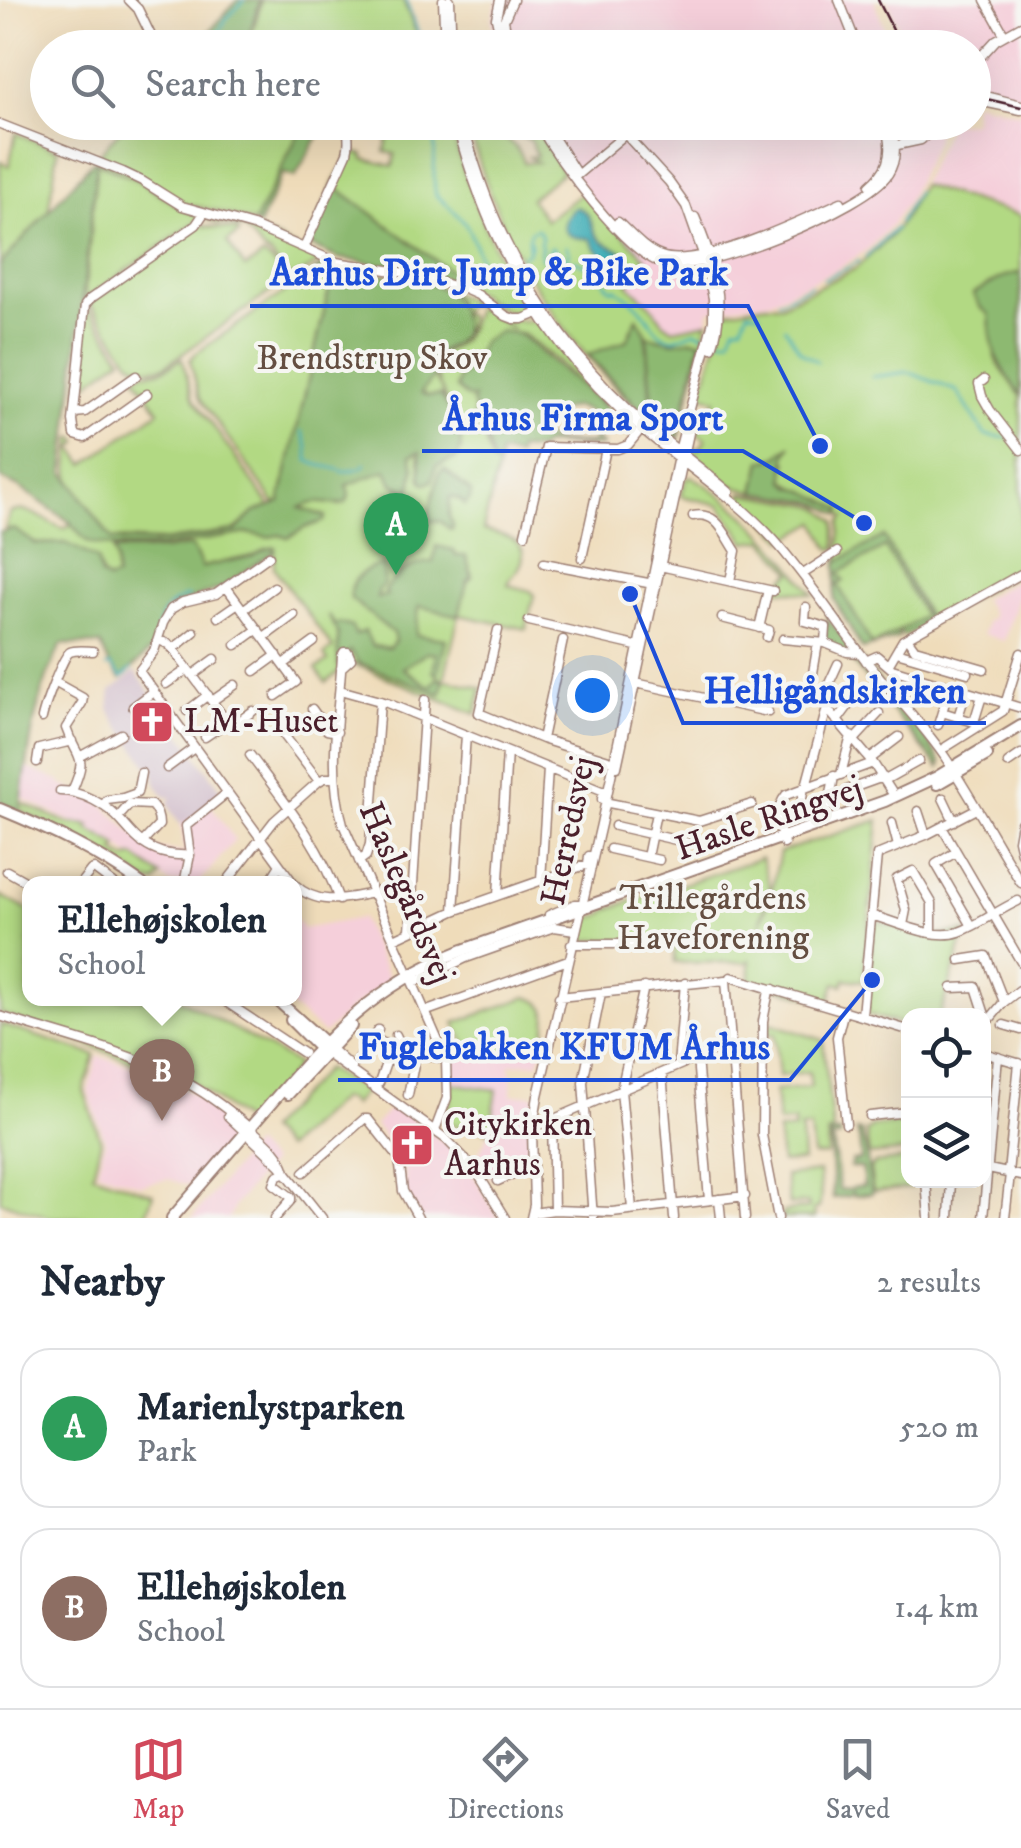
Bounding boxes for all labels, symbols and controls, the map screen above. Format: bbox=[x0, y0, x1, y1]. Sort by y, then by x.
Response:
search box bbox=[30, 30, 991, 140]
icon: search bbox=[65, 58, 120, 113]
text: Search here bbox=[145, 61, 321, 109]
callout: Aarhus Dirt Jump & Bike Park bbox=[250, 238, 748, 306]
text: Aarhus Dirt Jump & Bike Park bbox=[269, 250, 730, 298]
park label: Brendstrup Skov bbox=[257, 337, 488, 381]
callout: Århus Firma Sport bbox=[422, 383, 743, 451]
text: Århus Firma Sport bbox=[442, 394, 723, 443]
pin: A bbox=[364, 492, 428, 575]
callout: Helligåndskirken bbox=[683, 655, 986, 723]
text: Helligåndskirken bbox=[704, 668, 966, 716]
your location bbox=[567, 670, 618, 721]
church icon: LM-Huset bbox=[129, 699, 175, 745]
place label: LM-Huset bbox=[184, 700, 339, 744]
street label: Herredsvej bbox=[532, 752, 606, 910]
street label: Hasle Ringvej bbox=[670, 766, 868, 872]
street label: Haslegårdsvej bbox=[348, 796, 464, 990]
popup bbox=[22, 876, 302, 1006]
park label: Trillegårdens Haveforening bbox=[617, 877, 810, 961]
text: Ellehøjskolen bbox=[57, 897, 267, 945]
text: School bbox=[57, 945, 145, 985]
map controls bbox=[901, 1008, 991, 1188]
button: locate bbox=[901, 1008, 991, 1098]
callout: Fuglebakken KFUM Århus bbox=[338, 1012, 790, 1080]
text: Fuglebakken KFUM Århus bbox=[358, 1023, 770, 1072]
pin: B bbox=[130, 1038, 194, 1121]
button: layers bbox=[901, 1098, 991, 1188]
place label: Citykirken Aarhus bbox=[444, 1103, 592, 1187]
church icon: Citykirken Aarhus bbox=[389, 1122, 435, 1168]
text: Nearby bbox=[40, 1257, 164, 1309]
text: 2 results bbox=[877, 1263, 981, 1303]
text: Marienlystparken bbox=[137, 1384, 405, 1432]
text: A bbox=[64, 1408, 85, 1448]
text: 520 m bbox=[899, 1408, 979, 1448]
text: Park bbox=[137, 1432, 197, 1472]
text: Ellehøjskolen bbox=[137, 1564, 346, 1612]
text: B bbox=[64, 1588, 85, 1628]
text: 1.4 km bbox=[894, 1588, 979, 1628]
text: School bbox=[137, 1612, 225, 1652]
tab: Map bbox=[131, 1732, 186, 1827]
tab: Directions bbox=[448, 1732, 564, 1827]
tab: Saved bbox=[826, 1732, 890, 1827]

